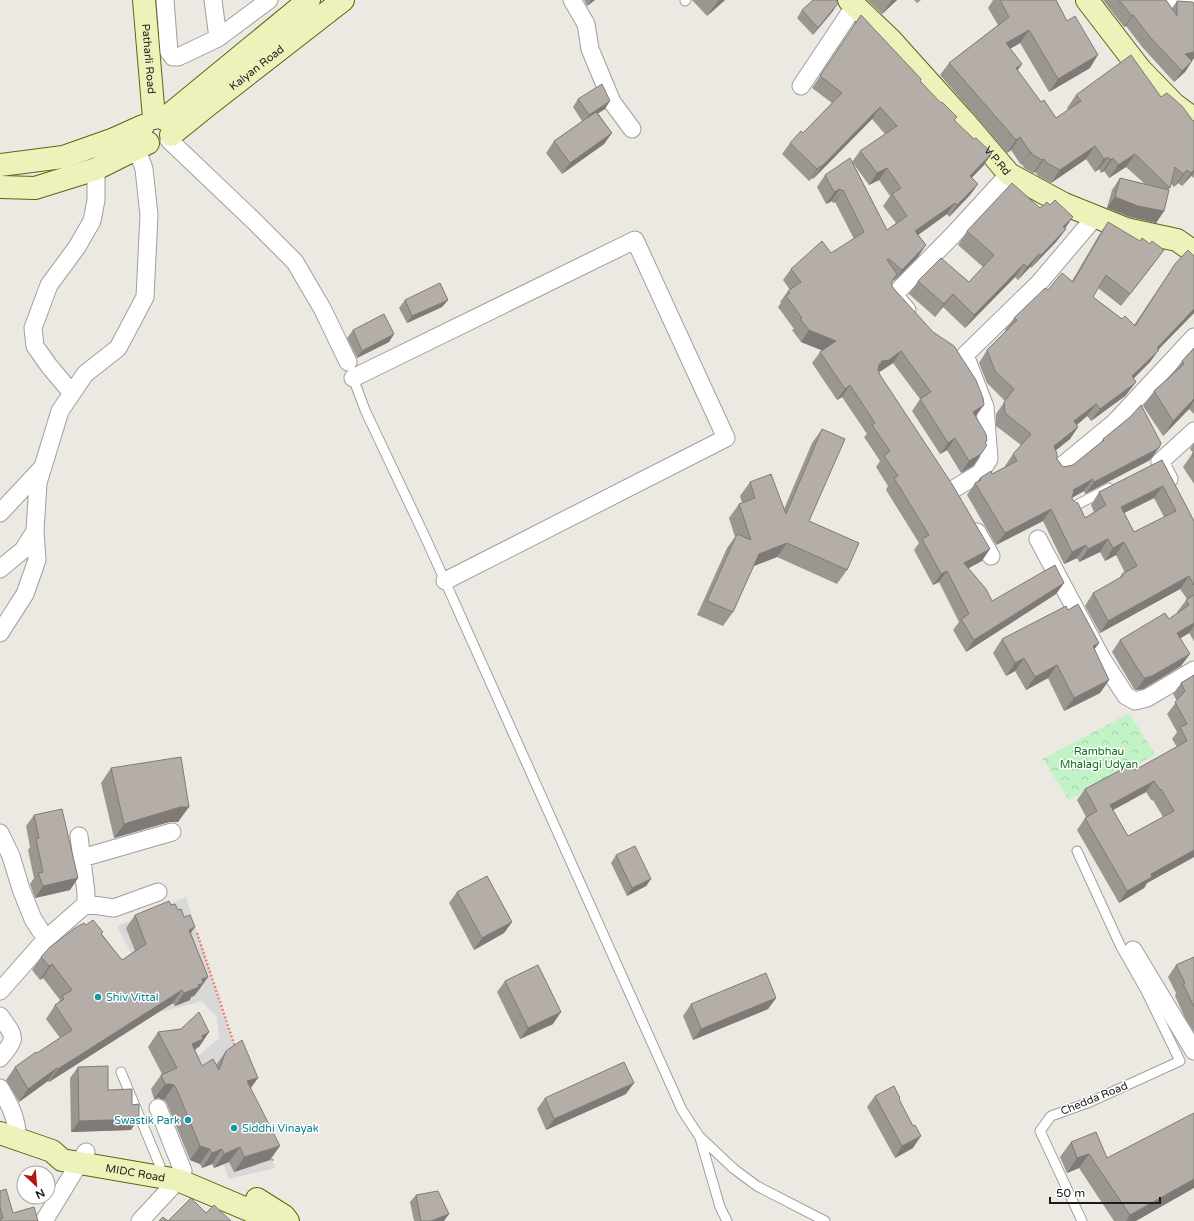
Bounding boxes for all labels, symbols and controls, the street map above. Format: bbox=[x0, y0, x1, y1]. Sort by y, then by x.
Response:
street label: Patharli Road bbox=[139, 23, 158, 95]
street label: Kalyan Road bbox=[227, 42, 287, 93]
street label: V.P.Rd bbox=[981, 144, 1013, 178]
park label: Rambhau Mhalagi Udyan bbox=[1060, 745, 1138, 771]
place label: Shiv Vittal bbox=[106, 991, 158, 1004]
marker: Shiv Vittal bbox=[93, 992, 103, 1002]
street label: Chedda Road bbox=[1059, 1079, 1130, 1118]
place label: Swastik Park bbox=[114, 1114, 180, 1127]
marker: Swastik Park bbox=[183, 1115, 193, 1125]
place label: Siddhi Vinayak bbox=[242, 1122, 319, 1135]
marker: Siddhi Vinayak bbox=[229, 1123, 239, 1133]
street label: MIDC Road bbox=[105, 1162, 166, 1185]
north arrow bbox=[16, 1165, 56, 1205]
scale bar bbox=[1050, 1179, 1160, 1205]
text: N bbox=[33, 1186, 47, 1201]
text: 50 m bbox=[1056, 1186, 1085, 1200]

